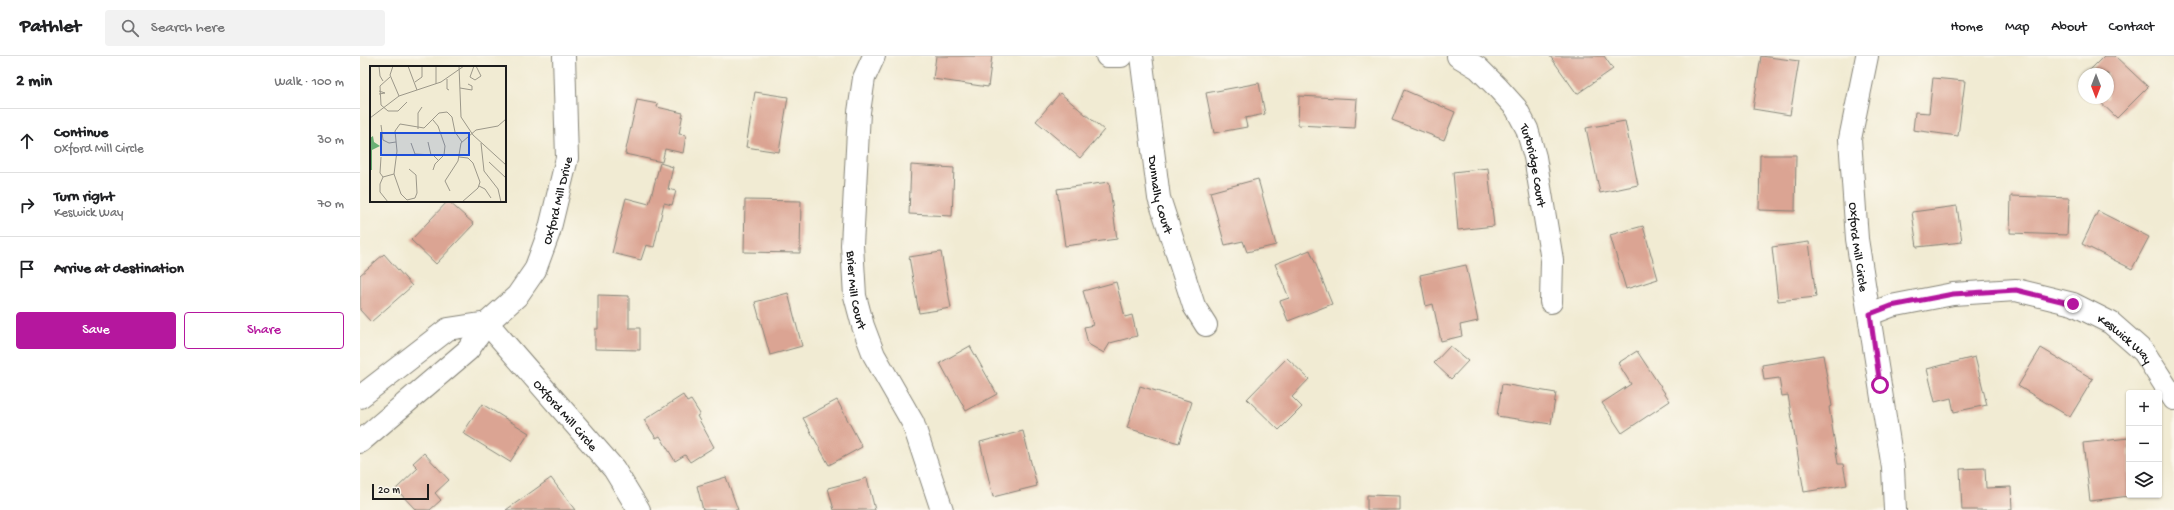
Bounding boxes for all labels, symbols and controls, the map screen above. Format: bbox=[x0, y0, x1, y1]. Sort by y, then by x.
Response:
search box bbox=[105, 10, 385, 46]
text: Pathlet bbox=[20, 16, 81, 39]
icon: search bbox=[119, 17, 141, 39]
text: Search here bbox=[151, 19, 225, 37]
text: Home bbox=[1951, 19, 1983, 36]
text: Map bbox=[2005, 19, 2029, 36]
text: About bbox=[2051, 19, 2087, 36]
text: Contact bbox=[2109, 19, 2154, 36]
inset map bbox=[370, 66, 506, 202]
north arrow bbox=[2078, 68, 2114, 104]
text: 2 min bbox=[16, 72, 52, 92]
text: Walk · 100 m bbox=[275, 75, 344, 90]
street label: Turbridge Court bbox=[1515, 121, 1548, 210]
text: Continue bbox=[54, 124, 108, 142]
icon: ahead bbox=[16, 130, 38, 152]
text: 30 m bbox=[318, 133, 344, 148]
text: Oxford Mill Circle bbox=[54, 142, 144, 157]
street label: Dunnally Court bbox=[1144, 154, 1176, 237]
street label: Oxford Mill Drive bbox=[540, 155, 577, 247]
text: Turn right bbox=[54, 188, 114, 206]
icon: right bbox=[16, 194, 38, 216]
text: 70 m bbox=[318, 197, 344, 212]
street label: Oxford Mill Circle bbox=[1844, 202, 1870, 293]
text: Keswick Way bbox=[54, 206, 124, 221]
street label: Brier Mill Court bbox=[842, 249, 869, 334]
icon: arrive bbox=[16, 258, 38, 280]
text: Arrive at destination bbox=[54, 260, 184, 278]
route end bbox=[2064, 295, 2082, 313]
button: Save bbox=[16, 312, 176, 349]
button: Share bbox=[184, 312, 344, 349]
street label: Keswick Way bbox=[2094, 312, 2155, 368]
route start bbox=[1871, 376, 1889, 394]
street label: Oxford Mill Circle bbox=[529, 377, 600, 455]
map controls bbox=[2126, 390, 2162, 498]
button: + bbox=[2126, 390, 2162, 426]
button: − bbox=[2126, 426, 2162, 462]
button: layers bbox=[2126, 462, 2162, 498]
scale bar bbox=[372, 482, 429, 501]
text: 20 m bbox=[378, 485, 400, 497]

